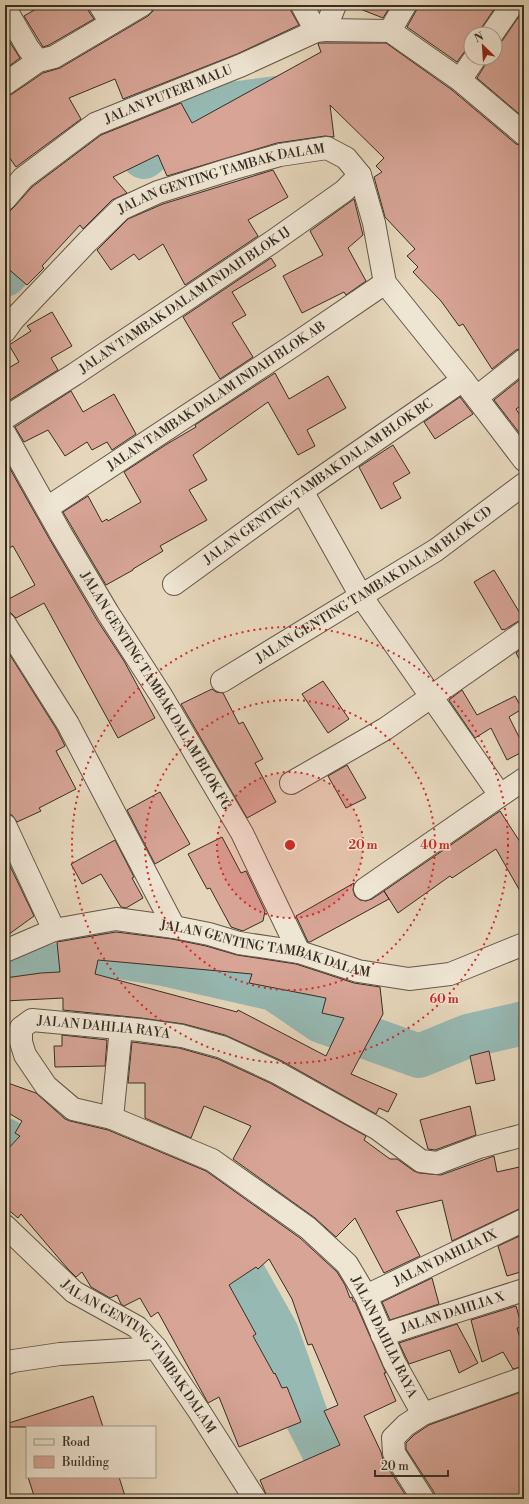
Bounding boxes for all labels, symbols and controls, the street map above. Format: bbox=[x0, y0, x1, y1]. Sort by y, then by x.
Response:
north arrow bbox=[463, 26, 503, 66]
text: N bbox=[472, 30, 486, 46]
street label: JALAN PUTERI MALU bbox=[101, 61, 235, 128]
street label: JALAN GENTING TAMBAK DALAM bbox=[115, 140, 326, 218]
street label: JALAN TAMBAK DALAM INDAH BLOK IJ bbox=[75, 223, 294, 378]
street label: JALAN TAMBAK DALAM INDAH BLOK AB bbox=[103, 318, 329, 475]
street label: JALAN GENTING TAMBAK DALAM BLOK BC bbox=[200, 395, 436, 568]
street label: JALAN GENTING TAMBAK DALAM BLOK CD bbox=[252, 503, 495, 667]
street label: JALAN GENTING TAMBAK DALAM BLOK FG bbox=[77, 568, 235, 813]
centre of rings bbox=[283, 838, 297, 852]
text: 20 m bbox=[348, 838, 378, 853]
text: 40 m bbox=[420, 838, 450, 853]
street label: JALAN GENTING TAMBAK DALAM bbox=[158, 917, 372, 981]
text: 60 m bbox=[429, 992, 459, 1007]
street label: JALAN DAHLIA RAYA bbox=[36, 1012, 172, 1042]
street label: JALAN DAHLIA IX bbox=[390, 1226, 501, 1290]
street label: JALAN DAHLIA RAYA bbox=[347, 1273, 421, 1401]
street label: JALAN GENTING TAMBAK DALAM bbox=[57, 1276, 219, 1437]
street label: JALAN DAHLIA X bbox=[398, 1288, 507, 1337]
legend bbox=[26, 1426, 156, 1478]
text: Road bbox=[62, 1435, 90, 1450]
scale bar bbox=[375, 1452, 448, 1478]
text: Building bbox=[61, 1455, 110, 1470]
text: 20 m bbox=[381, 1459, 409, 1474]

